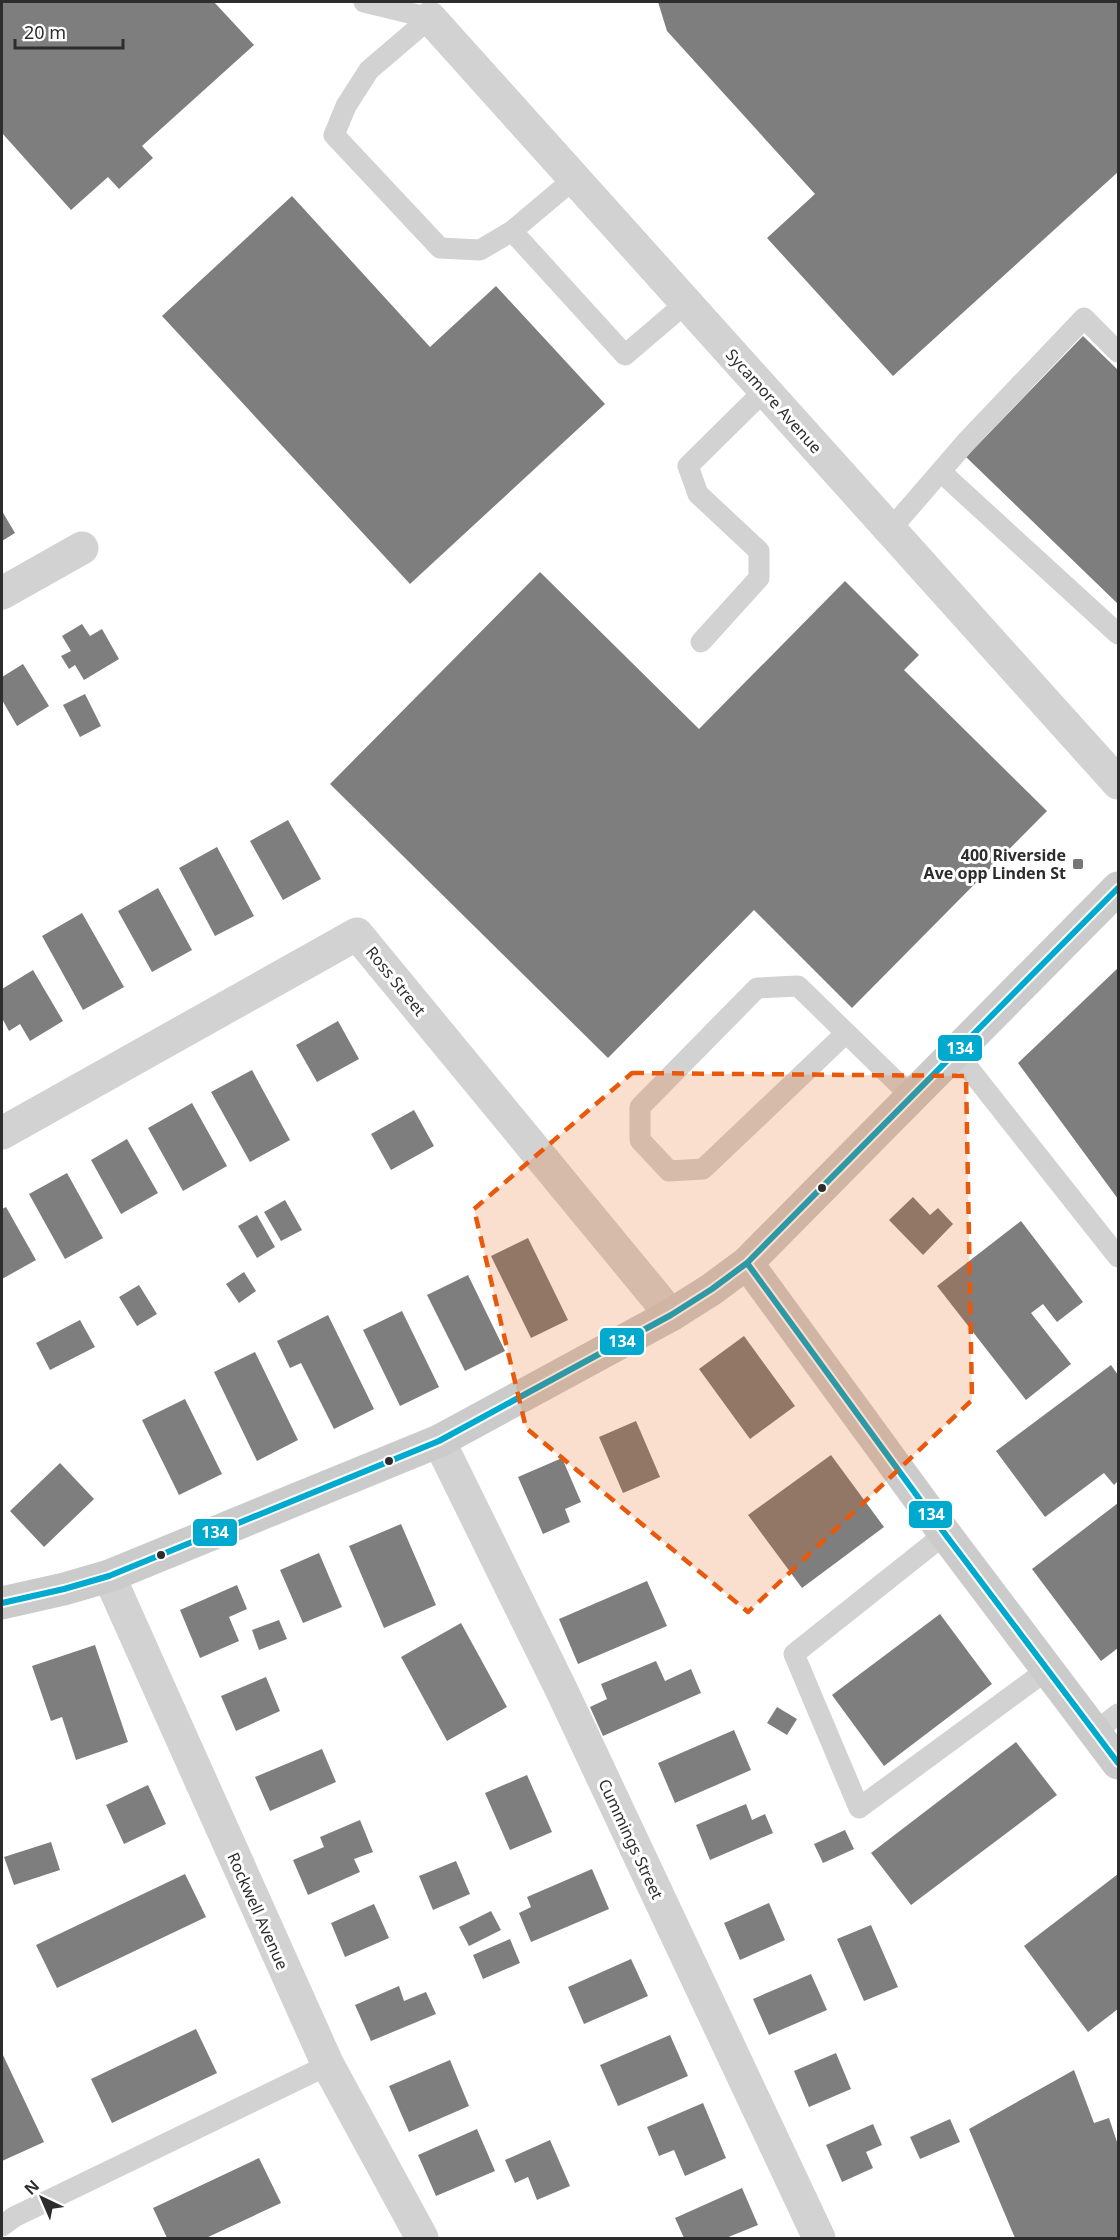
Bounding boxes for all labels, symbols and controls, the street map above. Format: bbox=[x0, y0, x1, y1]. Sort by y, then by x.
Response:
scale bar bbox=[15, 12, 123, 50]
text: 20 m bbox=[24, 20, 66, 44]
street label: Sycamore Avenue bbox=[721, 344, 827, 458]
place label: 400 Riverside Ave opp Linden St bbox=[924, 844, 1066, 884]
marker: 400 Riverside Ave opp Linden St bbox=[1071, 857, 1085, 871]
street label: Ross Street bbox=[361, 942, 431, 1021]
line badge: 134 bbox=[937, 1034, 983, 1062]
text: 134 bbox=[946, 1037, 974, 1059]
unlabelled marker bbox=[816, 1182, 828, 1194]
line badge: 134 bbox=[599, 1327, 645, 1356]
text: 134 bbox=[608, 1330, 636, 1352]
unlabelled marker bbox=[383, 1455, 395, 1467]
line badge: 134 bbox=[908, 1500, 953, 1529]
text: 134 bbox=[917, 1503, 945, 1525]
line badge: 134 bbox=[192, 1518, 238, 1547]
text: 134 bbox=[201, 1521, 229, 1543]
unlabelled marker bbox=[155, 1549, 167, 1561]
street label: Cummings Street bbox=[594, 1775, 669, 1903]
street label: Rockwell Avenue bbox=[222, 1849, 294, 1973]
north arrow bbox=[12, 2168, 72, 2228]
text: N bbox=[19, 2175, 44, 2200]

